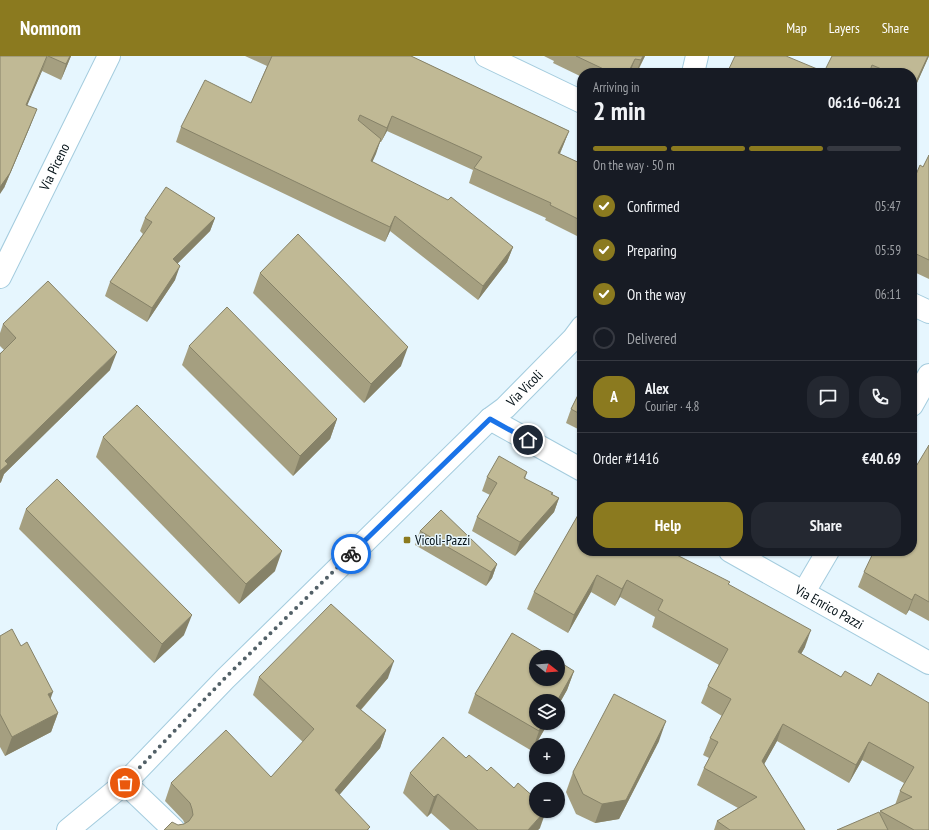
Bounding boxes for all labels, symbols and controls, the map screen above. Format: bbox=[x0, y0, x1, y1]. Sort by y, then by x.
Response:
text: Nomnom bbox=[20, 16, 81, 40]
text: Map bbox=[786, 19, 807, 37]
text: Layers bbox=[829, 19, 860, 37]
text: Share bbox=[882, 19, 909, 37]
text: Arriving in bbox=[593, 79, 640, 96]
text: 06:16–06:21 bbox=[828, 93, 901, 112]
text: 2 min bbox=[593, 94, 646, 127]
street label: Via Piceno bbox=[35, 140, 74, 194]
text: On the way · 50 m bbox=[593, 157, 675, 174]
icon: check bbox=[593, 195, 615, 217]
text: Confirmed bbox=[627, 197, 680, 216]
text: 05:47 bbox=[875, 198, 901, 215]
icon: check bbox=[593, 239, 615, 261]
text: Preparing bbox=[627, 241, 677, 260]
text: 05:59 bbox=[875, 242, 901, 259]
icon: check bbox=[593, 283, 615, 305]
text: On the way bbox=[627, 285, 686, 304]
text: 06:11 bbox=[875, 286, 901, 303]
text: Delivered bbox=[627, 329, 677, 348]
street label: Via Vicoli bbox=[502, 366, 547, 411]
button: chat bbox=[807, 376, 849, 418]
button: phone bbox=[859, 376, 901, 418]
text: Alex bbox=[645, 379, 669, 398]
text: A bbox=[610, 387, 618, 406]
text: Courier · 4.8 bbox=[645, 398, 699, 415]
pin bbox=[511, 423, 545, 457]
icon: home bbox=[517, 429, 539, 451]
text: Order #1416 bbox=[593, 449, 659, 468]
text: €40.69 bbox=[862, 449, 901, 468]
button: Help bbox=[593, 502, 743, 548]
button: Share bbox=[751, 502, 901, 548]
place label: Vicoli-Pazzi bbox=[414, 531, 470, 549]
courier bbox=[331, 534, 371, 574]
marker: Vicoli-Pazzi bbox=[402, 535, 412, 545]
icon: bike bbox=[340, 543, 362, 565]
street label: Via Enrico Pazzi bbox=[791, 580, 867, 633]
north arrow bbox=[529, 650, 565, 686]
map controls bbox=[529, 650, 565, 818]
button: layers bbox=[529, 694, 565, 730]
button: + bbox=[529, 738, 565, 774]
pin bbox=[108, 766, 142, 800]
icon: bag bbox=[114, 772, 136, 794]
button: − bbox=[529, 782, 565, 818]

